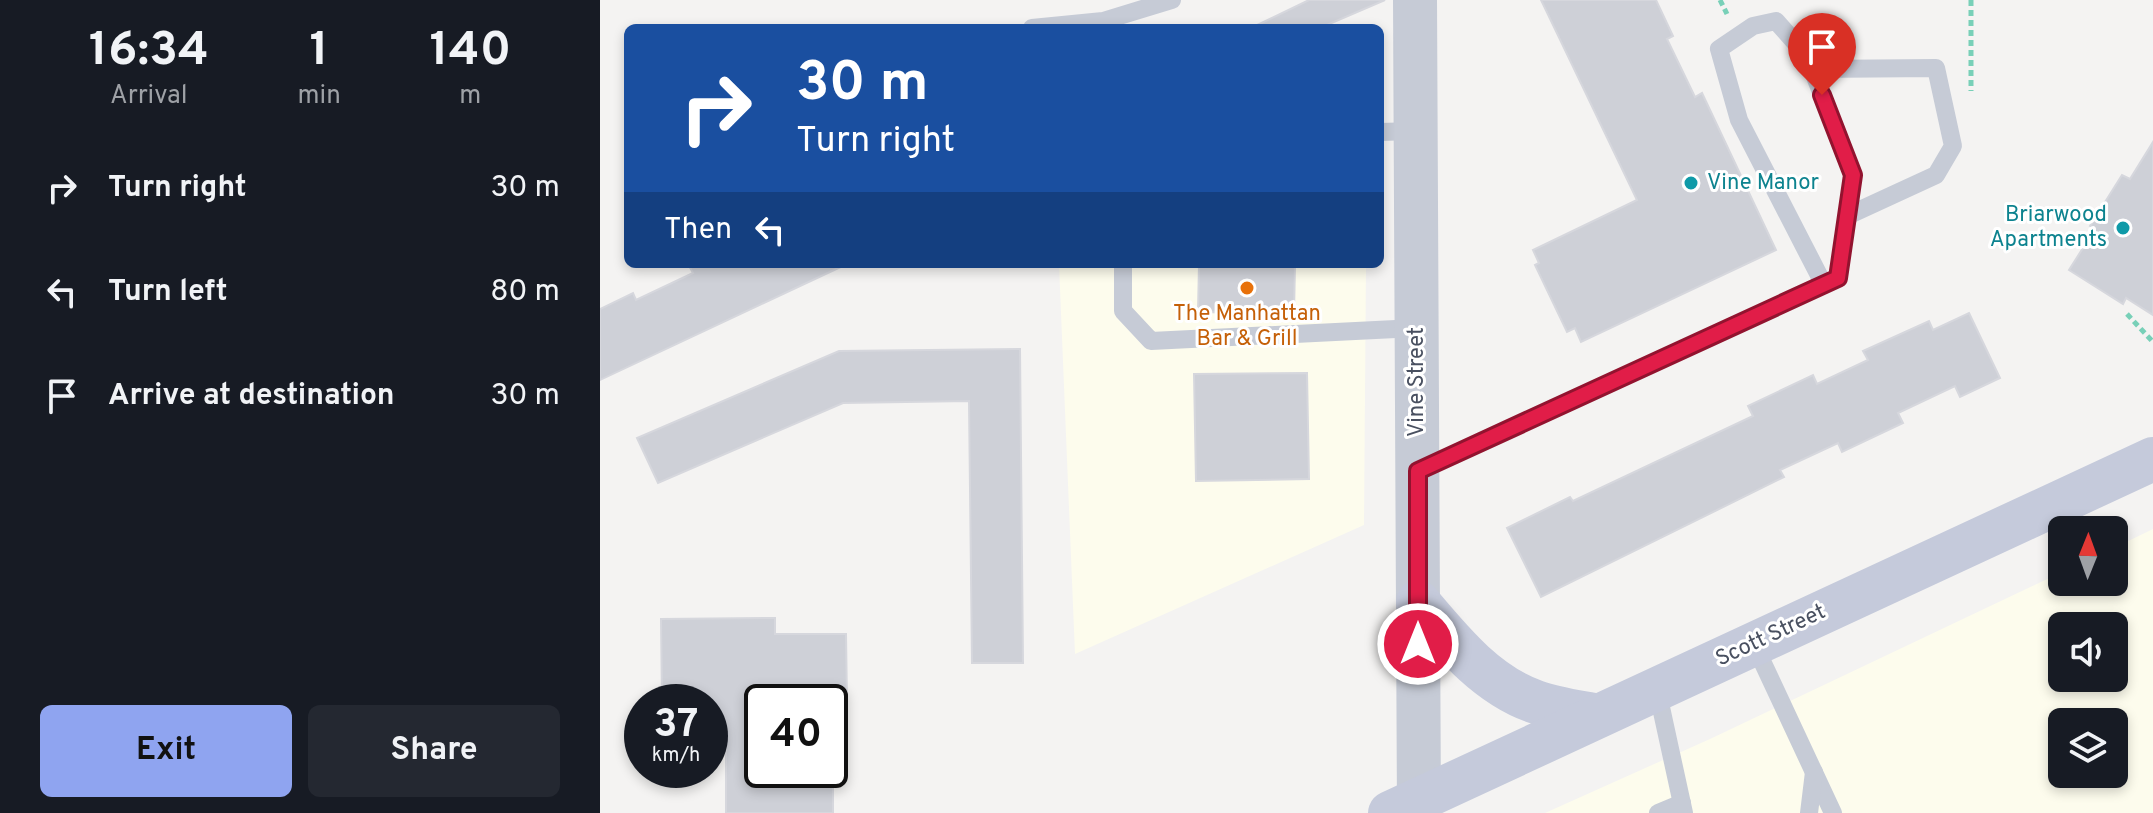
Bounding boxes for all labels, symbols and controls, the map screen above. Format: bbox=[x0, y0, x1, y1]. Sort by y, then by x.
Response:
pin bbox=[1788, 13, 1856, 95]
text: 16:34 bbox=[89, 22, 209, 82]
text: 1 bbox=[310, 22, 329, 82]
text: 140 bbox=[430, 22, 511, 82]
icon: arrive bbox=[1800, 25, 1844, 69]
text: 30 m bbox=[796, 50, 929, 120]
icon: right bbox=[664, 56, 768, 160]
text: Arrival bbox=[110, 80, 188, 113]
text: min bbox=[298, 80, 341, 113]
text: m bbox=[459, 80, 481, 113]
text: Turn right bbox=[796, 119, 955, 165]
icon: right bbox=[40, 166, 84, 210]
text: Turn right bbox=[108, 170, 246, 207]
text: 30 m bbox=[491, 170, 560, 207]
place label: Vine Manor bbox=[1707, 170, 1819, 197]
marker: Vine Manor bbox=[1682, 174, 1700, 192]
place label: Briarwood Apartments bbox=[1990, 202, 2107, 254]
icon: left bbox=[748, 208, 792, 252]
text: Then bbox=[664, 212, 732, 249]
marker: Briarwood Apartments bbox=[2114, 219, 2132, 237]
icon: left bbox=[40, 270, 84, 314]
text: Turn left bbox=[108, 274, 228, 311]
text: 80 m bbox=[490, 274, 560, 311]
marker: The Manhattan Bar & Grill bbox=[1238, 279, 1256, 297]
place label: The Manhattan Bar & Grill bbox=[1173, 301, 1321, 353]
street label: Vine Street bbox=[1404, 327, 1431, 437]
icon: arrive bbox=[40, 374, 84, 418]
text: Arrive at destination bbox=[108, 378, 394, 415]
text: 30 m bbox=[491, 378, 560, 415]
north arrow bbox=[2048, 516, 2128, 596]
map controls bbox=[2048, 516, 2128, 788]
street label: Scott Street bbox=[1712, 599, 1830, 673]
position arrow bbox=[1376, 602, 1460, 686]
button: sound bbox=[2048, 612, 2128, 692]
speed limit sign: 40 bbox=[744, 684, 848, 788]
text: 37 bbox=[654, 701, 698, 751]
button: Exit bbox=[40, 705, 292, 797]
button: Share bbox=[308, 705, 560, 797]
button: layers bbox=[2048, 708, 2128, 788]
text: km/h bbox=[652, 743, 700, 769]

